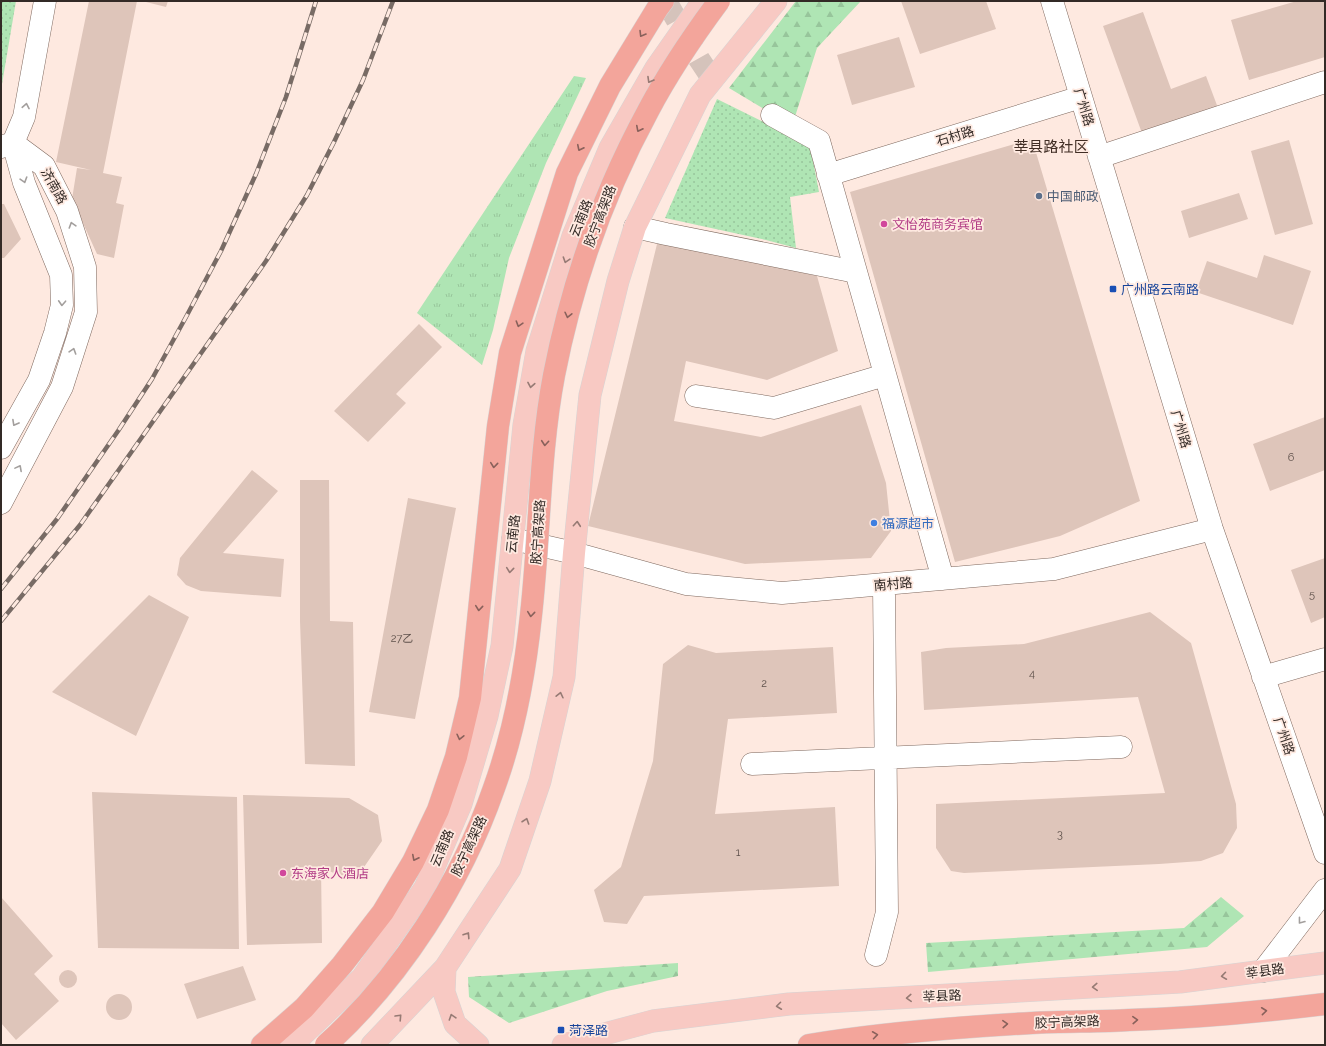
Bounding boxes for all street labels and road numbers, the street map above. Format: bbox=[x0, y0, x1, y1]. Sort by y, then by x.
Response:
street label: 广州路 bbox=[1071, 86, 1097, 128]
street label: 石村路 bbox=[934, 123, 976, 149]
street label: 济南路 bbox=[38, 165, 70, 207]
street label: 胶宁高架路 bbox=[581, 183, 619, 249]
street label: 云南路 bbox=[567, 197, 595, 239]
street label: 广州路 bbox=[1168, 408, 1194, 450]
street label: 胶宁高架路 bbox=[528, 499, 548, 565]
street label: 云南路 bbox=[504, 514, 522, 554]
street label: 南村路 bbox=[873, 575, 913, 593]
street label: 广州路 bbox=[1271, 715, 1297, 757]
street label: 胶宁高架路 bbox=[448, 813, 490, 879]
street label: 云南路 bbox=[427, 827, 457, 869]
street label: 莘县路 bbox=[1245, 961, 1285, 981]
street label: 莘县路 bbox=[922, 987, 962, 1005]
street label: 胶宁高架路 bbox=[1034, 1013, 1100, 1031]

